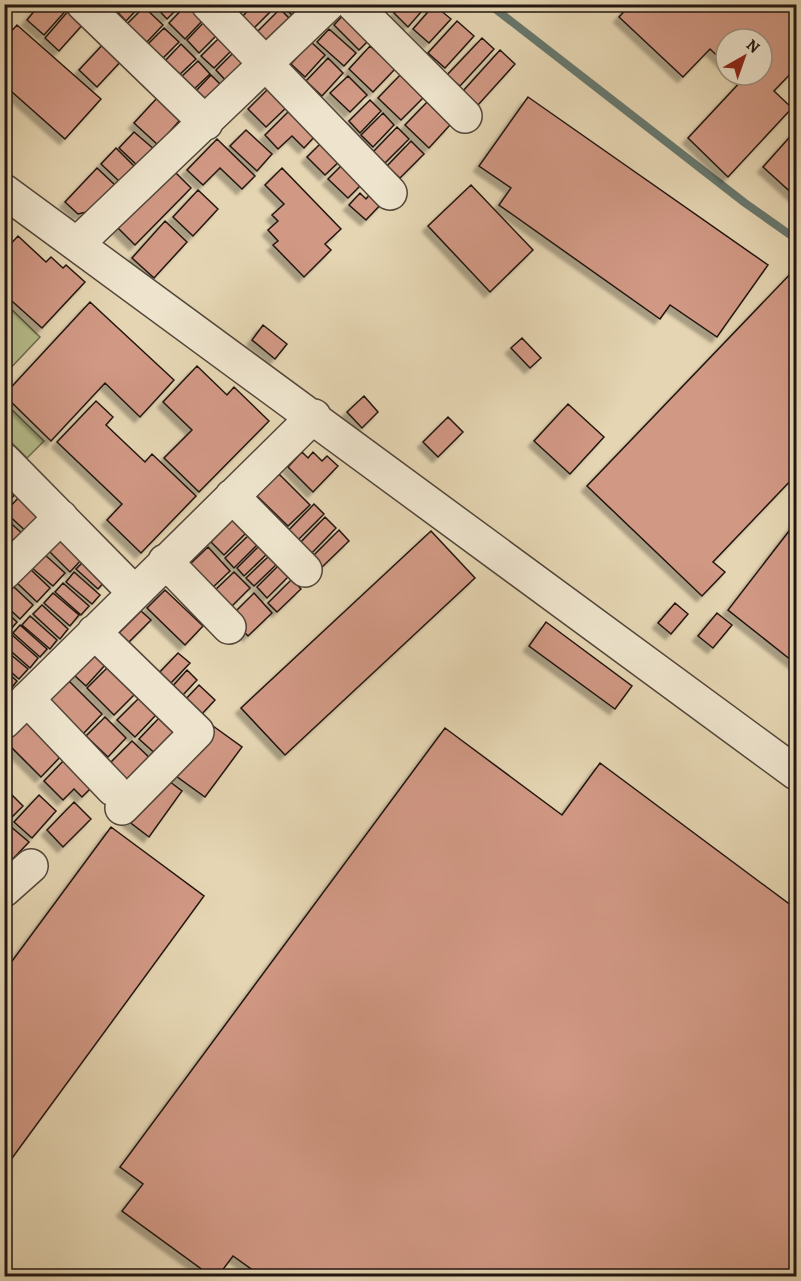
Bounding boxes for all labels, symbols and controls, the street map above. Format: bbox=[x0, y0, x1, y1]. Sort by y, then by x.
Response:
north arrow bbox=[714, 27, 774, 87]
text: N bbox=[741, 34, 765, 59]

